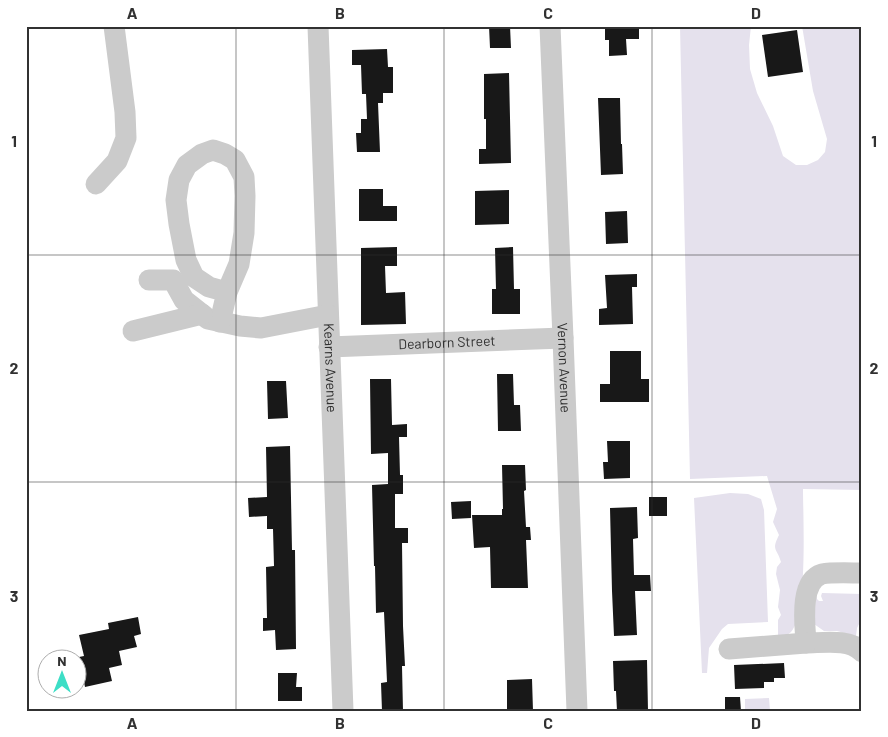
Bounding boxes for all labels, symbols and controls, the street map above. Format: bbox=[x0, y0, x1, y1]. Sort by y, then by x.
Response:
text: A bbox=[127, 3, 138, 22]
text: B bbox=[335, 3, 345, 22]
text: C bbox=[543, 3, 553, 22]
text: D bbox=[751, 3, 761, 22]
text: 1 bbox=[11, 131, 17, 150]
text: 1 bbox=[871, 131, 877, 150]
street label: Vernon Avenue bbox=[554, 322, 575, 413]
street label: Kearns Avenue bbox=[321, 323, 341, 413]
street label: Dearborn Street bbox=[398, 332, 496, 352]
text: 2 bbox=[10, 358, 19, 377]
text: 2 bbox=[870, 358, 879, 377]
text: 3 bbox=[10, 586, 18, 605]
text: 3 bbox=[870, 586, 878, 605]
north arrow bbox=[38, 650, 88, 700]
text: N bbox=[57, 652, 67, 669]
text: A bbox=[127, 713, 138, 732]
text: B bbox=[335, 713, 345, 732]
text: C bbox=[543, 713, 553, 732]
text: D bbox=[751, 713, 761, 732]

